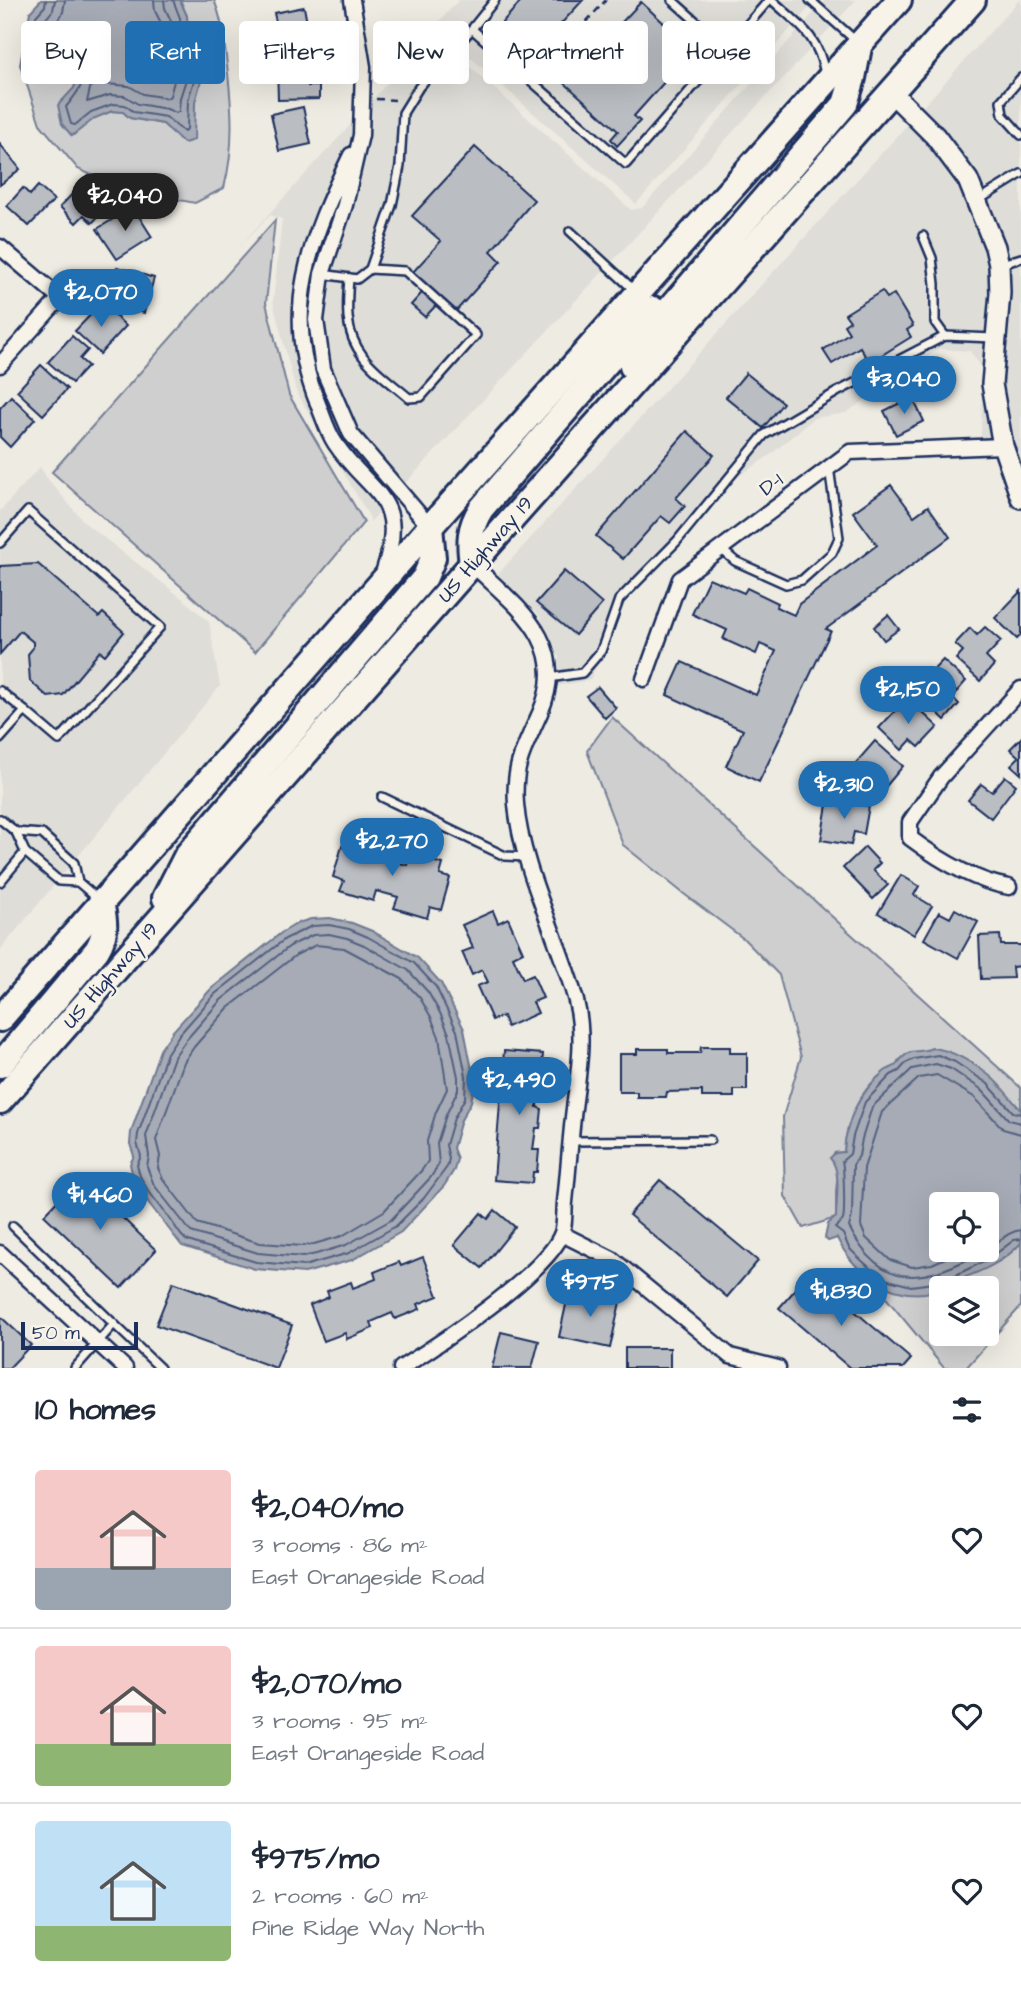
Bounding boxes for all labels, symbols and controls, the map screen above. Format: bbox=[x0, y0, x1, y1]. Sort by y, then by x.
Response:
chip: Buy bbox=[21, 21, 111, 84]
chip: Rent bbox=[125, 21, 225, 84]
chip: Filters bbox=[239, 21, 359, 84]
chip: New bbox=[373, 21, 469, 84]
chip: Apartment bbox=[483, 21, 648, 84]
chip: House bbox=[662, 21, 775, 84]
pin: $2,040 bbox=[68, 174, 182, 233]
text: $2,040 bbox=[88, 180, 162, 212]
pin: $2,070 bbox=[44, 270, 158, 329]
text: $2,070 bbox=[64, 276, 138, 308]
pin: $3,040 bbox=[847, 356, 961, 416]
text: $3,040 bbox=[867, 363, 941, 395]
street label: D-1 bbox=[753, 466, 789, 503]
street label: US Highway 19 bbox=[431, 490, 541, 610]
pin: $2,150 bbox=[851, 666, 965, 726]
text: $2,150 bbox=[876, 673, 940, 705]
pin: $2,310 bbox=[787, 762, 901, 821]
text: $2,310 bbox=[814, 768, 874, 800]
pin: $2,270 bbox=[335, 818, 449, 878]
text: $2,270 bbox=[356, 825, 428, 857]
street label: US Highway 19 bbox=[56, 916, 166, 1036]
pin: $2,490 bbox=[462, 1058, 576, 1117]
text: $2,490 bbox=[482, 1064, 556, 1096]
pin: $1,460 bbox=[43, 1172, 157, 1232]
text: $1,460 bbox=[68, 1179, 132, 1211]
map controls bbox=[929, 1192, 999, 1346]
button: locate bbox=[929, 1192, 999, 1262]
pin: $975 bbox=[549, 1260, 631, 1319]
text: $975 bbox=[562, 1266, 618, 1298]
pin: $1,830 bbox=[784, 1268, 898, 1328]
text: $1,830 bbox=[811, 1275, 871, 1307]
button: layers bbox=[929, 1276, 999, 1346]
scale bar bbox=[21, 1319, 138, 1351]
text: 50 m bbox=[32, 1320, 80, 1347]
text: 10 homes bbox=[35, 1389, 156, 1431]
icon: filters bbox=[948, 1391, 986, 1429]
text: $2,040/mo bbox=[252, 1487, 403, 1529]
icon: home bbox=[91, 1498, 175, 1582]
icon: heart bbox=[948, 1521, 986, 1559]
text: 3 rooms · 86 m² bbox=[252, 1529, 428, 1561]
text: East Orangeside Road bbox=[252, 1561, 484, 1593]
text: $2,070/mo bbox=[252, 1663, 401, 1705]
icon: home bbox=[91, 1674, 175, 1758]
icon: heart bbox=[948, 1697, 986, 1735]
text: 3 rooms · 95 m² bbox=[252, 1705, 428, 1737]
text: East Orangeside Road bbox=[252, 1737, 484, 1769]
text: $975/mo bbox=[252, 1838, 379, 1880]
icon: home bbox=[91, 1849, 175, 1933]
icon: heart bbox=[948, 1872, 986, 1910]
text: 2 rooms · 60 m² bbox=[252, 1880, 429, 1912]
text: Pine Ridge Way North bbox=[252, 1912, 484, 1944]

